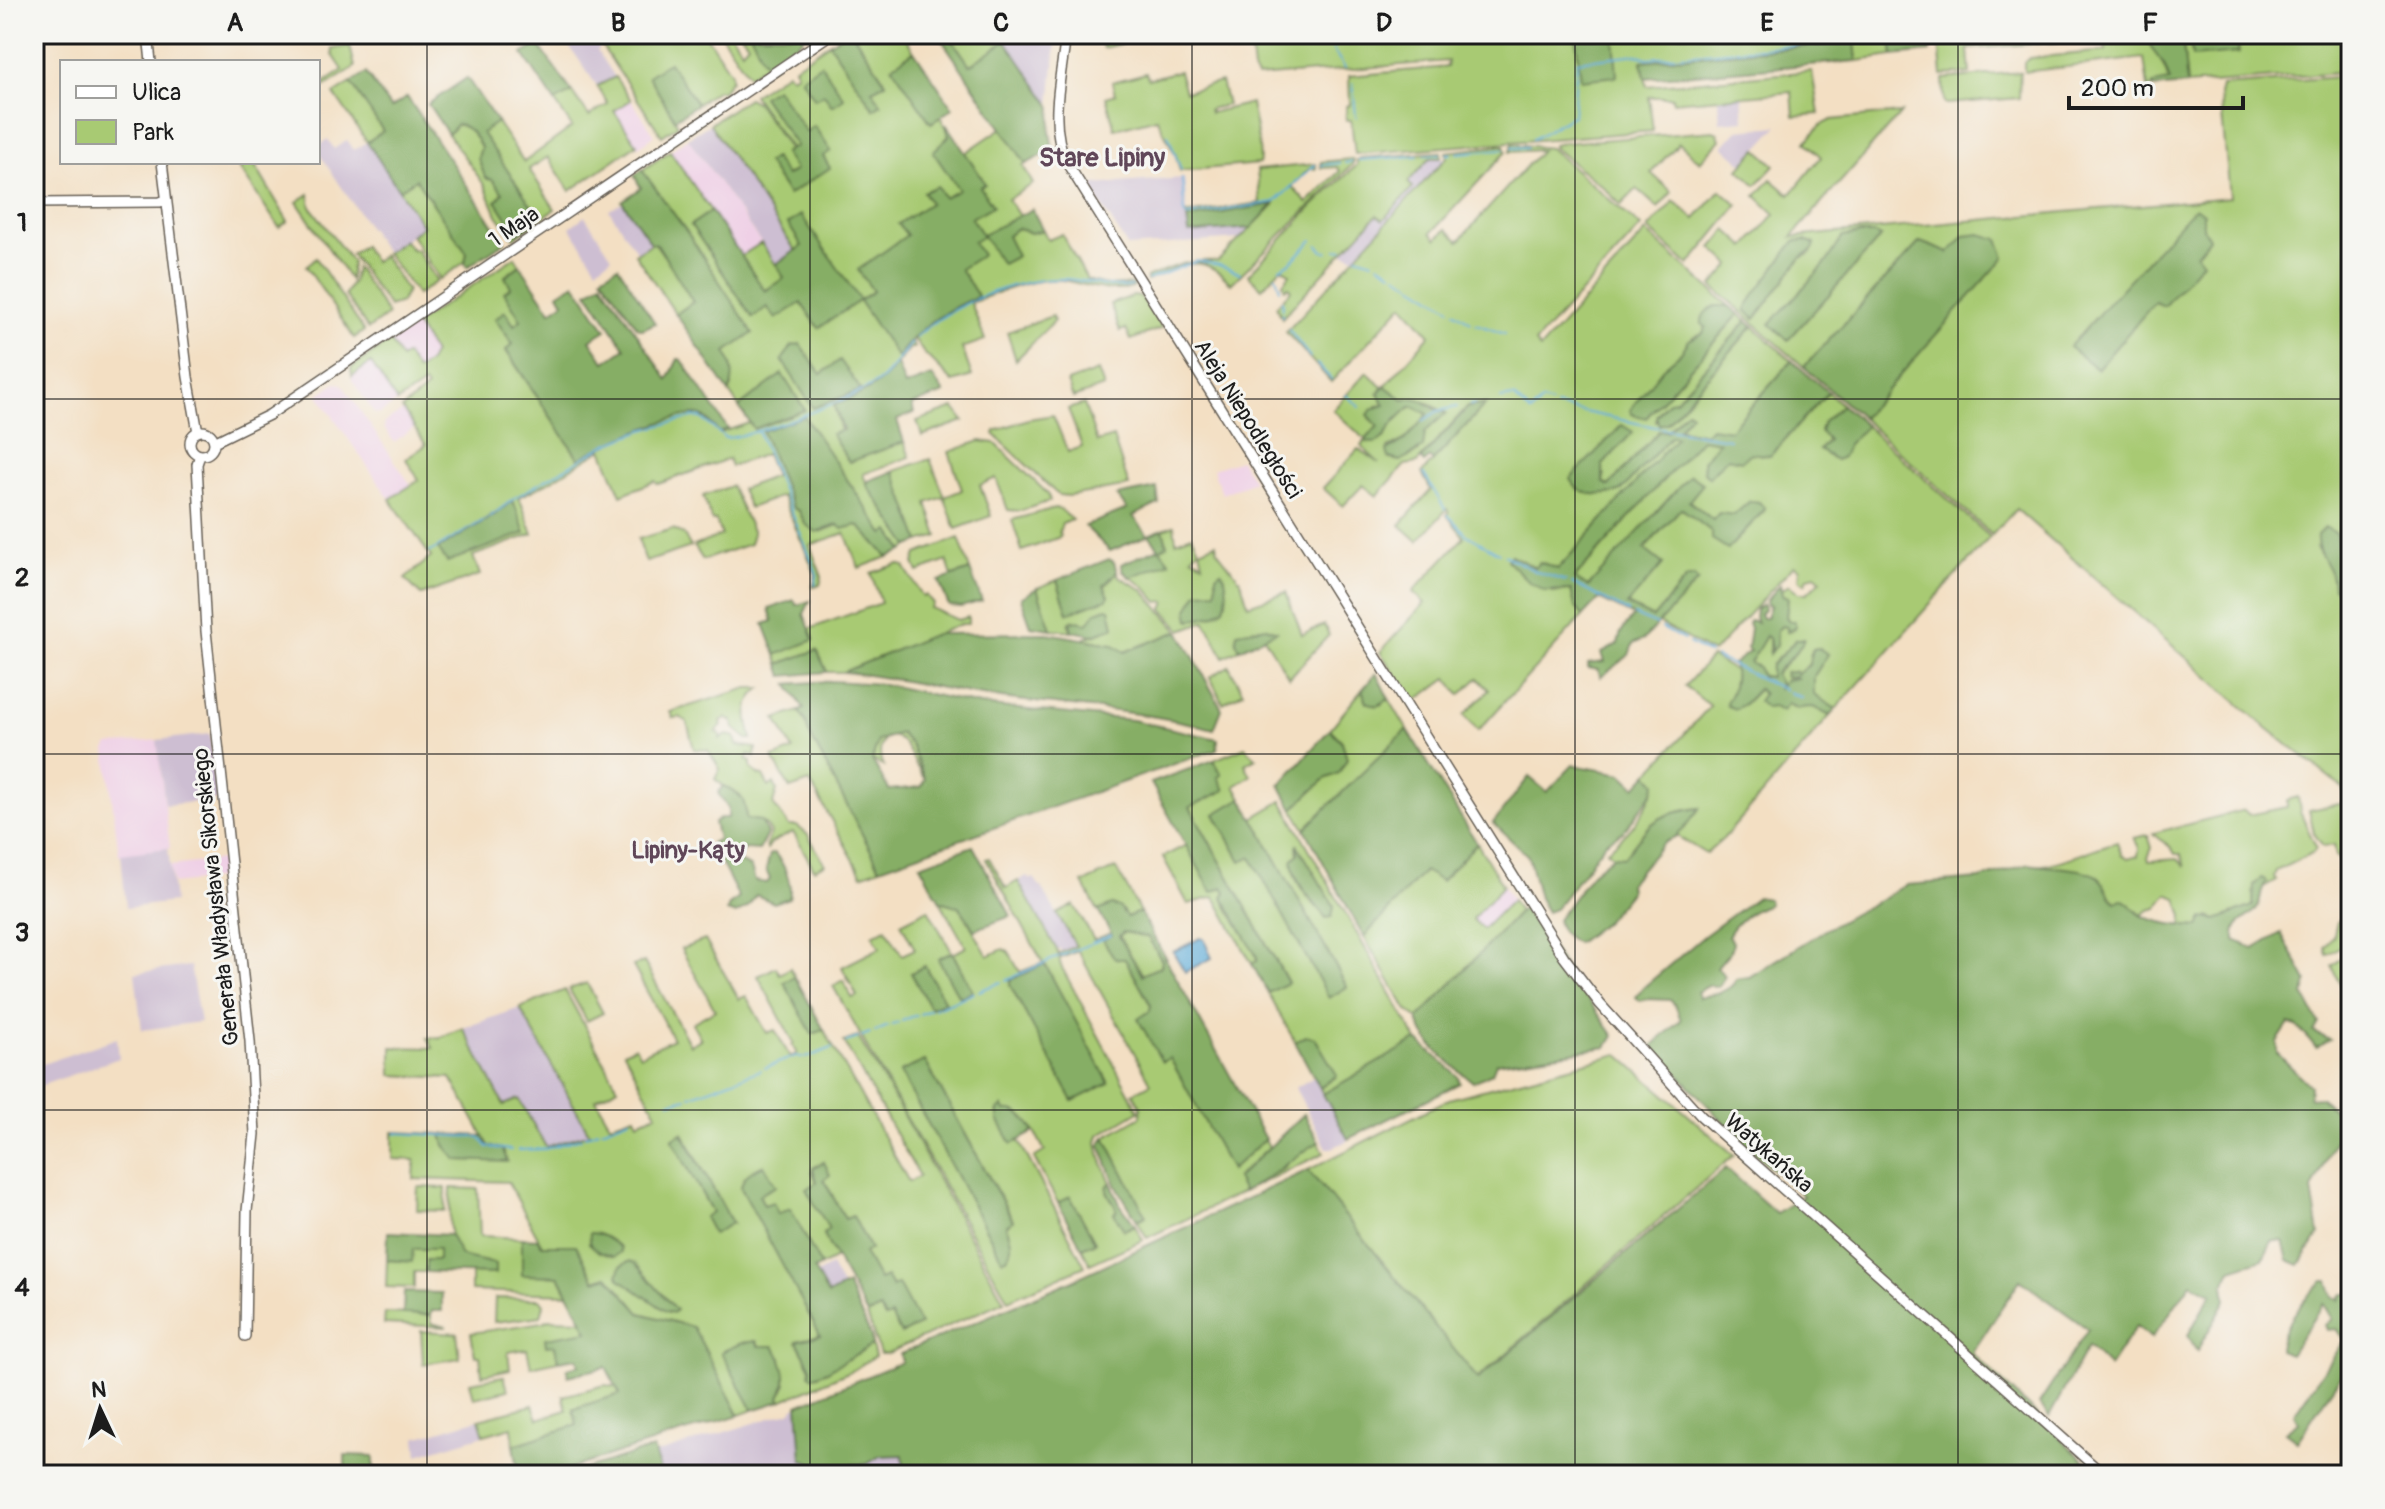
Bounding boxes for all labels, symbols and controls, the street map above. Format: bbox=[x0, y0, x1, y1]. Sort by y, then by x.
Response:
text: A bbox=[227, 7, 244, 39]
text: B bbox=[611, 7, 625, 39]
text: C bbox=[993, 7, 1009, 39]
text: D bbox=[1376, 7, 1392, 39]
text: E bbox=[1760, 7, 1774, 39]
text: F bbox=[2142, 7, 2158, 39]
legend bbox=[60, 60, 320, 164]
scale bar bbox=[2069, 60, 2243, 110]
text: 200 m bbox=[2081, 74, 2154, 103]
text: Ulica bbox=[132, 78, 181, 107]
text: Park bbox=[132, 118, 174, 147]
district label: Stare Lipiny bbox=[1039, 142, 1166, 174]
street label: 1 Maja bbox=[483, 200, 545, 254]
text: 1 bbox=[17, 207, 27, 239]
street label: Aleja Niepodległości bbox=[1188, 334, 1308, 504]
text: 2 bbox=[15, 562, 29, 594]
street label: Generała Władysława Sikorskiego bbox=[186, 747, 246, 1047]
district label: Lipiny-Kąty bbox=[631, 836, 746, 865]
text: 3 bbox=[15, 917, 29, 949]
street label: Watykańska bbox=[1719, 1107, 1819, 1199]
text: 4 bbox=[14, 1272, 30, 1304]
north arrow bbox=[60, 1369, 140, 1449]
text: N bbox=[90, 1376, 107, 1405]

